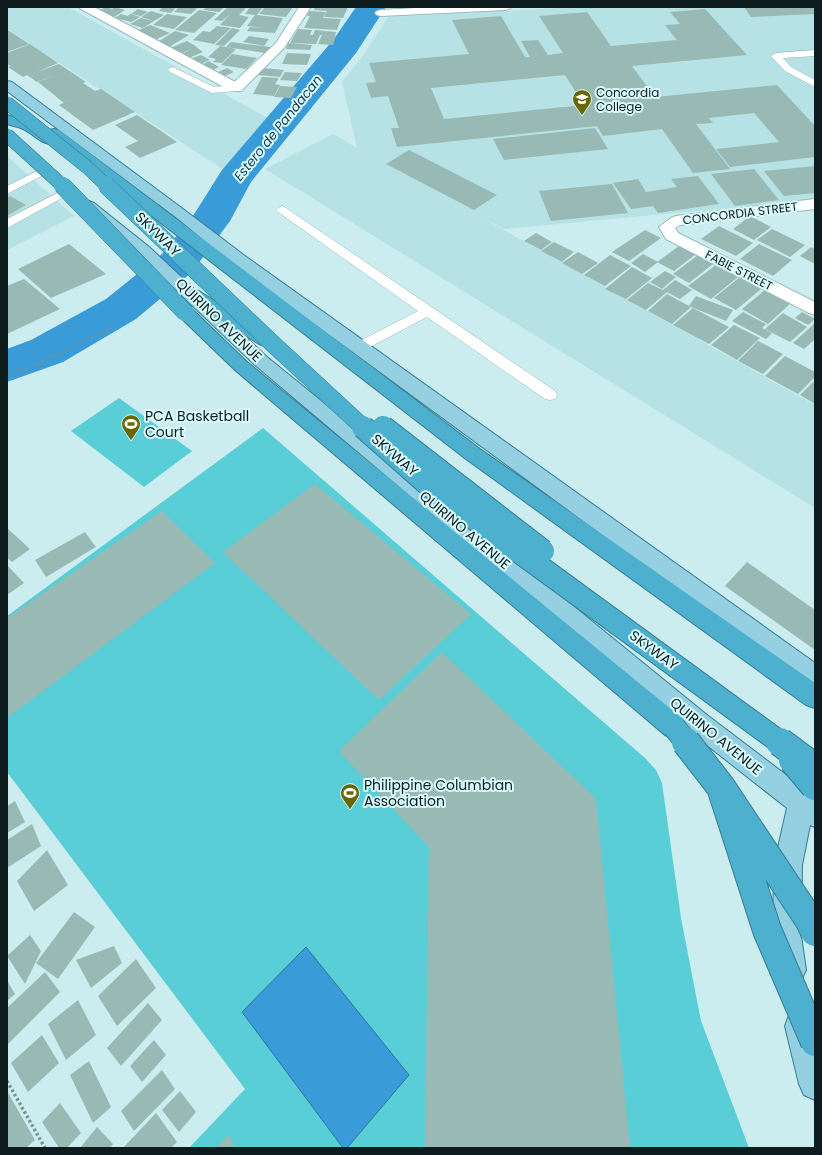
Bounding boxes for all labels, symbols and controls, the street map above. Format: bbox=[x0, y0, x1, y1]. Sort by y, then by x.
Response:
water label: Estero de Pandacan bbox=[229, 71, 327, 185]
place label: Concordia College bbox=[596, 84, 659, 115]
school or university icon: Concordia College bbox=[571, 88, 593, 116]
street label: CONCORDIA STREET bbox=[682, 197, 799, 228]
street label: SKYWAY bbox=[131, 207, 185, 261]
street label: FABIE STREET bbox=[702, 246, 776, 294]
street label: QUIRINO AVENUE bbox=[171, 274, 267, 366]
place label: PCA Basketball Court bbox=[145, 406, 249, 442]
sports icon: PCA Basketball Court bbox=[120, 413, 142, 441]
street label: SKYWAY bbox=[367, 429, 423, 481]
street label: QUIRINO AVENUE bbox=[415, 486, 515, 574]
street label: SKYWAY bbox=[625, 625, 683, 675]
street label: QUIRINO AVENUE bbox=[666, 693, 766, 779]
place label: Philippine Columbian Association bbox=[364, 775, 513, 811]
sports icon: Philippine Columbian Association bbox=[339, 782, 361, 810]

